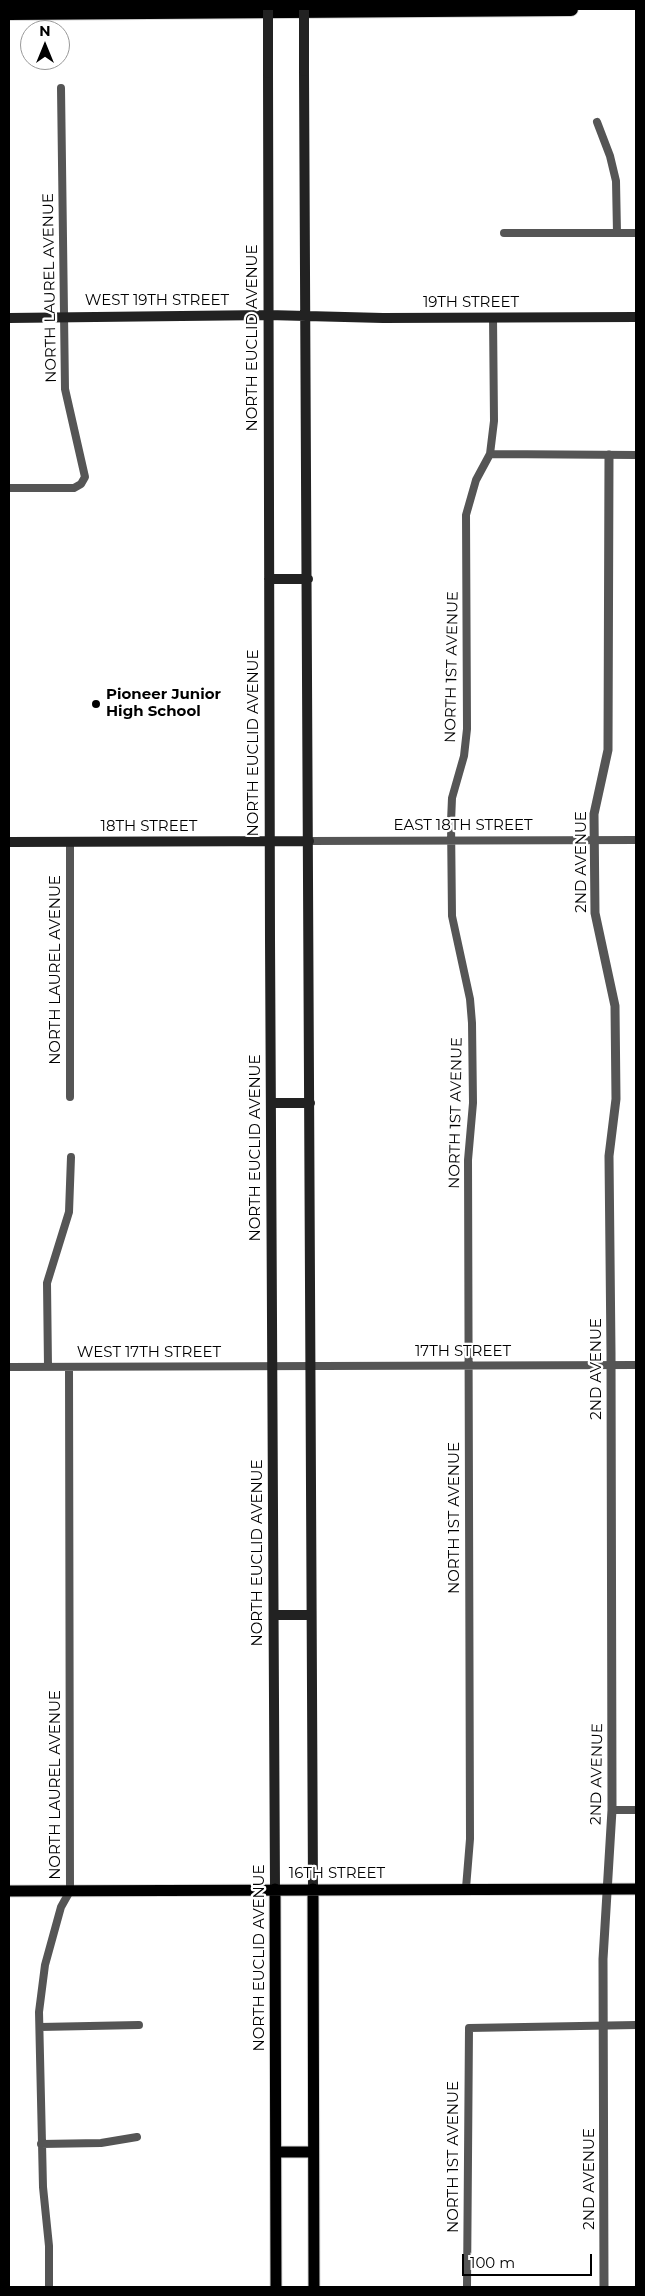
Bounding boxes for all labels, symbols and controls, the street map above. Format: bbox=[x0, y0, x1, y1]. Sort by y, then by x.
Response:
north arrow bbox=[20, 20, 70, 70]
text: N bbox=[39, 22, 51, 40]
street label: NORTH LAUREL AVENUE bbox=[39, 193, 61, 383]
street label: NORTH EUCLID AVENUE bbox=[244, 244, 262, 432]
street label: WEST 19TH STREET bbox=[85, 292, 229, 310]
street label: 19TH STREET bbox=[423, 294, 519, 312]
street label: NORTH 1ST AVENUE bbox=[442, 591, 462, 743]
street label: NORTH EUCLID AVENUE bbox=[245, 649, 263, 837]
place label: Pioneer Junior High School bbox=[106, 686, 221, 721]
marker: Pioneer Junior High School bbox=[90, 698, 102, 710]
street label: 2ND AVENUE bbox=[573, 811, 591, 913]
street label: EAST 18TH STREET bbox=[393, 817, 533, 835]
street label: 18TH STREET bbox=[101, 818, 197, 836]
street label: NORTH LAUREL AVENUE bbox=[47, 875, 65, 1065]
street label: NORTH 1ST AVENUE bbox=[446, 1037, 466, 1189]
street label: NORTH EUCLID AVENUE bbox=[247, 1054, 265, 1242]
street label: 2ND AVENUE bbox=[588, 1318, 606, 1420]
street label: 17TH STREET bbox=[415, 1343, 511, 1361]
street label: WEST 17TH STREET bbox=[77, 1344, 221, 1362]
street label: NORTH 1ST AVENUE bbox=[446, 1442, 464, 1594]
street label: NORTH EUCLID AVENUE bbox=[249, 1459, 267, 1647]
street label: NORTH LAUREL AVENUE bbox=[47, 1690, 65, 1880]
street label: 2ND AVENUE bbox=[587, 1723, 607, 1825]
street label: NORTH EUCLID AVENUE bbox=[251, 1864, 269, 2052]
street label: 16TH STREET bbox=[289, 1865, 385, 1883]
street label: NORTH 1ST AVENUE bbox=[445, 2081, 463, 2233]
street label: 2ND AVENUE bbox=[581, 2128, 599, 2230]
scale bar bbox=[465, 2244, 595, 2276]
text: 100 m bbox=[470, 2253, 515, 2272]

